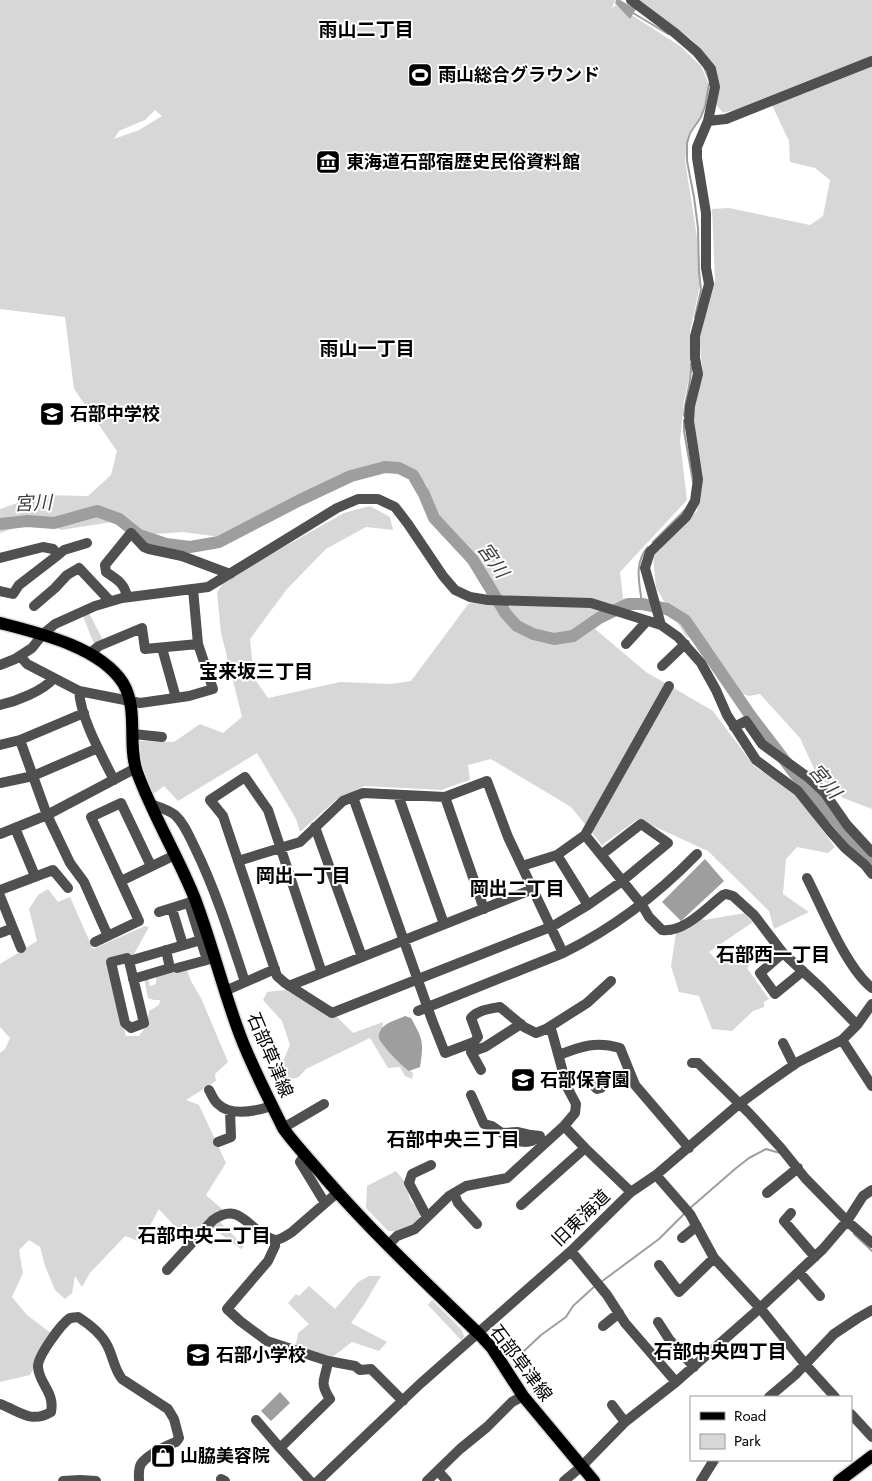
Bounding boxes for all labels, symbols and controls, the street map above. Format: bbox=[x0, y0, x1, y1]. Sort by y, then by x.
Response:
district label: 雨山二丁目 bbox=[318, 16, 414, 43]
sports icon: 雨山総合グラウンド bbox=[407, 62, 433, 88]
place label: 雨山総合グラウンド bbox=[438, 62, 600, 88]
museum icon: 東海道石部宿歴史民俗資料館 bbox=[315, 149, 341, 175]
place label: 東海道石部宿歴史民俗資料館 bbox=[346, 149, 580, 175]
district label: 雨山一丁目 bbox=[319, 335, 415, 362]
school or university icon: 石部中学校 bbox=[39, 401, 65, 427]
place label: 石部中学校 bbox=[70, 401, 160, 427]
water label: 宮川 bbox=[14, 489, 54, 517]
water label: 宮川 bbox=[471, 537, 516, 585]
district label: 宝来坂三丁目 bbox=[199, 658, 313, 685]
water label: 宮川 bbox=[802, 758, 849, 806]
district label: 岡出一丁目 bbox=[255, 862, 351, 889]
district label: 岡出二丁目 bbox=[469, 875, 565, 902]
district label: 石部西一丁目 bbox=[716, 941, 830, 968]
street label: 石部草津線 bbox=[240, 1008, 300, 1102]
school or university icon: 石部保育園 bbox=[510, 1067, 536, 1093]
place label: 石部保育園 bbox=[540, 1067, 630, 1093]
district label: 石部中央三丁目 bbox=[386, 1126, 520, 1153]
street label: 旧東海道 bbox=[546, 1184, 616, 1252]
district label: 石部中央二丁目 bbox=[137, 1222, 271, 1249]
street label: 石部草津線 bbox=[484, 1319, 558, 1407]
district label: 石部中央四丁目 bbox=[653, 1338, 787, 1365]
school or university icon: 石部小学校 bbox=[185, 1342, 211, 1368]
place label: 石部小学校 bbox=[216, 1342, 306, 1368]
legend bbox=[690, 1396, 852, 1461]
text: Road bbox=[734, 1405, 766, 1427]
text: Park bbox=[734, 1430, 761, 1452]
shop icon: 山脇美容院 bbox=[150, 1443, 176, 1469]
place label: 山脇美容院 bbox=[180, 1443, 270, 1469]

